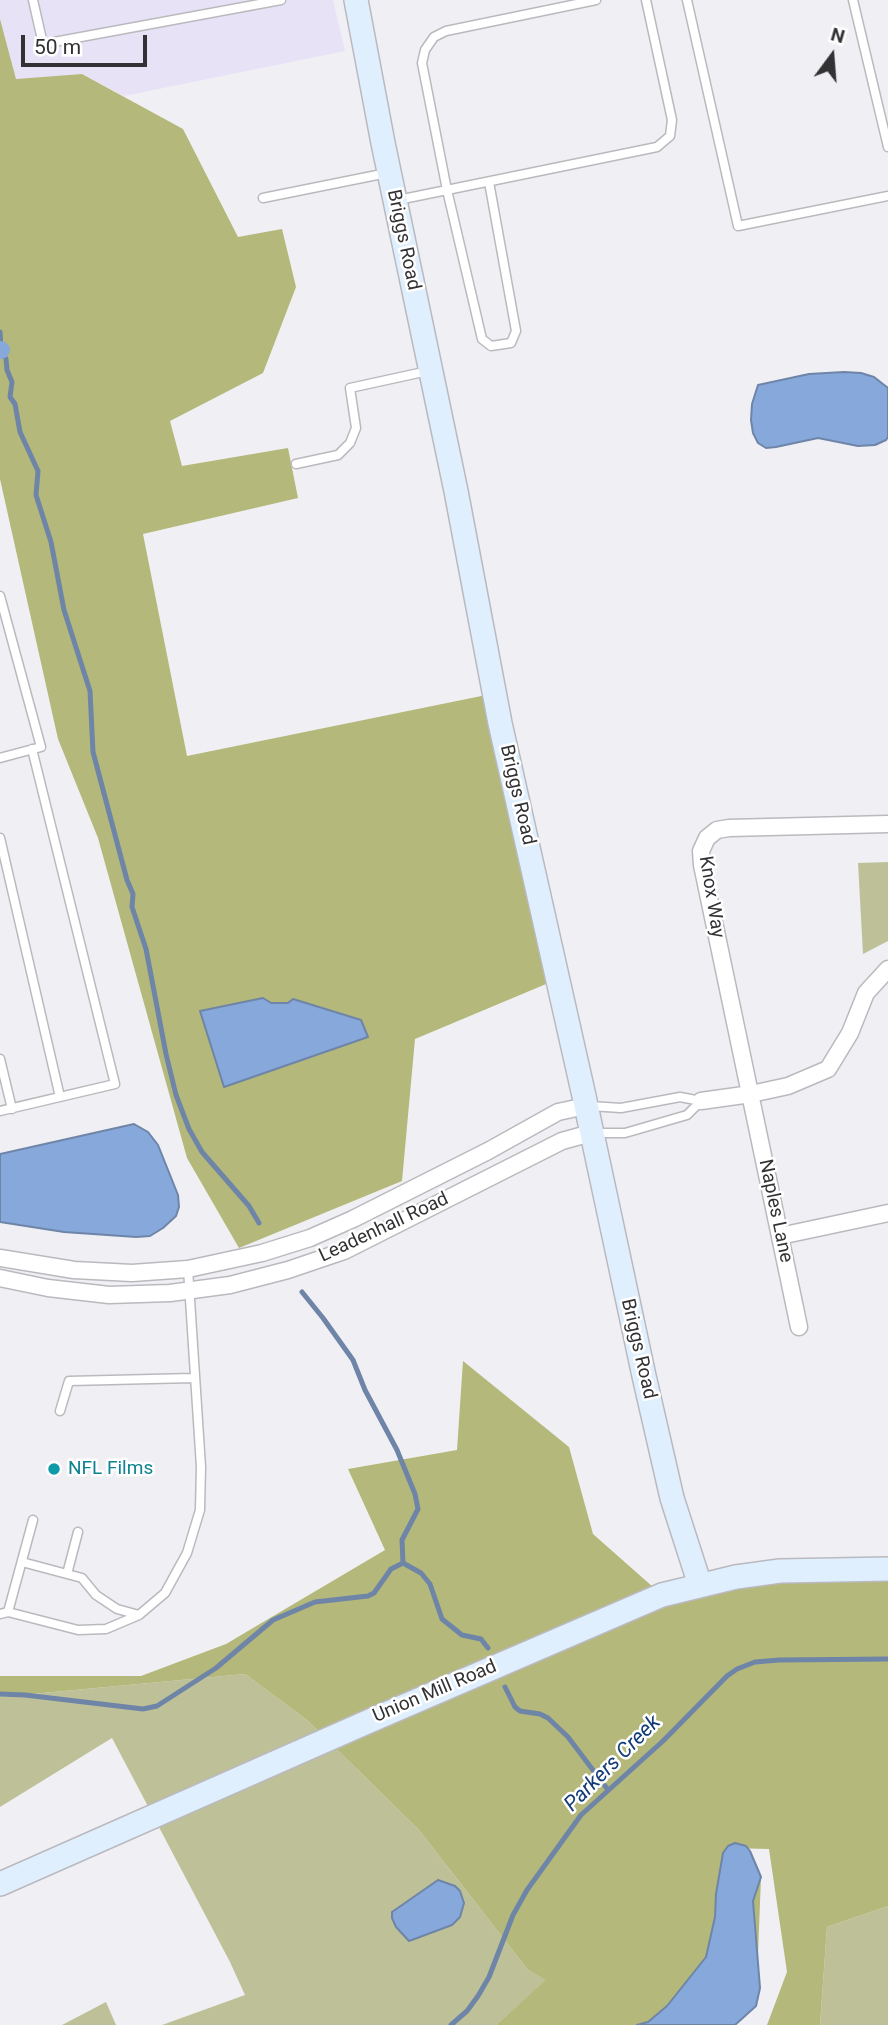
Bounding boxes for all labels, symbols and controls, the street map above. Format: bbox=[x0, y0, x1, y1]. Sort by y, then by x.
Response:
scale bar bbox=[24, 21, 150, 65]
north arrow bbox=[797, 21, 867, 91]
text: N bbox=[828, 22, 848, 48]
text: 50 m bbox=[34, 35, 81, 59]
street label: Briggs Road bbox=[381, 188, 425, 292]
street label: Briggs Road bbox=[494, 743, 540, 847]
street label: Knox Way bbox=[693, 854, 729, 940]
street label: Naples Lane bbox=[753, 1157, 797, 1265]
street label: Leadenhall Road bbox=[316, 1188, 452, 1268]
street label: Briggs Road bbox=[615, 1297, 661, 1401]
place label: NFL Films bbox=[68, 1458, 153, 1480]
marker: NFL Films bbox=[46, 1461, 62, 1477]
street label: Union Mill Road bbox=[370, 1656, 500, 1728]
water label: Parkers Creek bbox=[560, 1711, 666, 1817]

